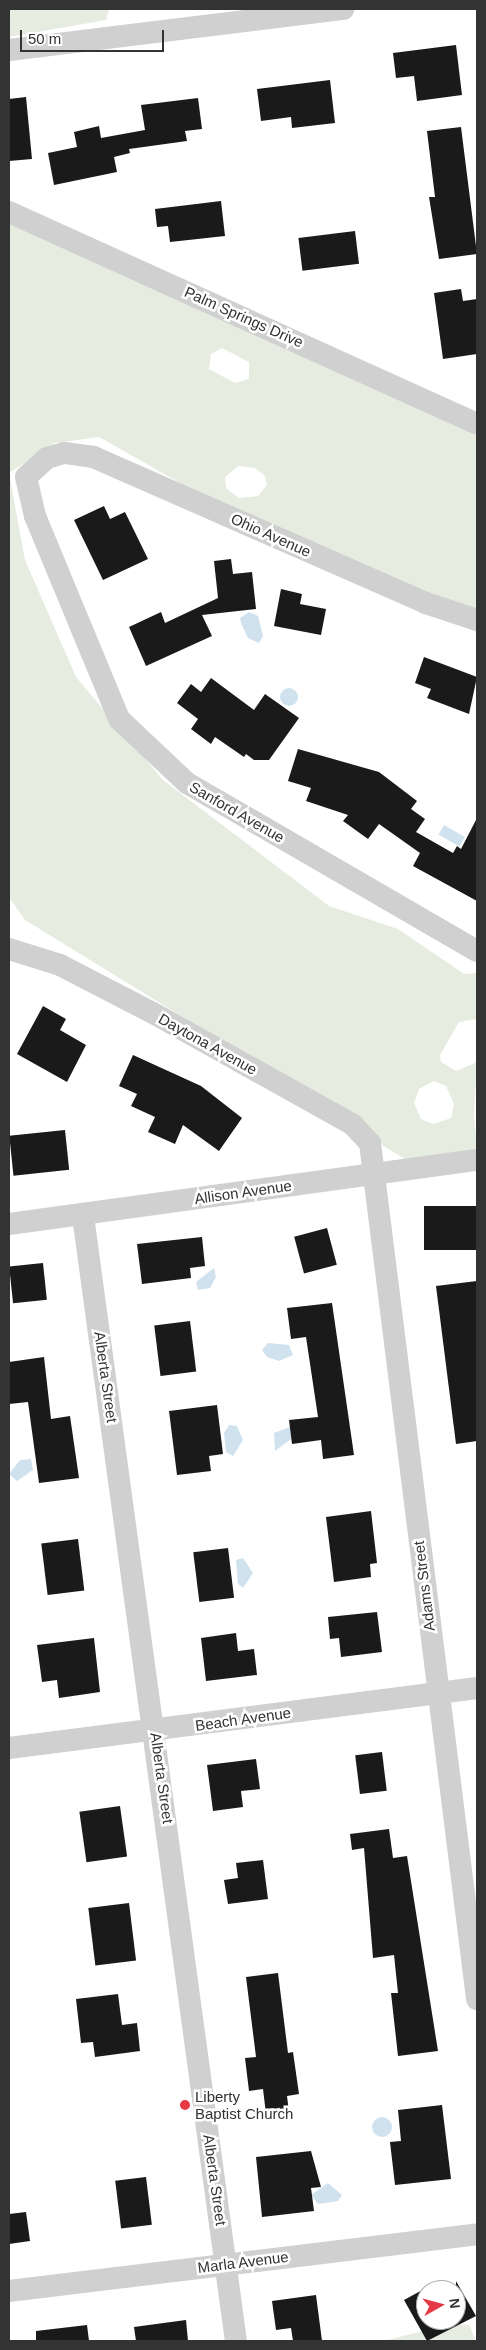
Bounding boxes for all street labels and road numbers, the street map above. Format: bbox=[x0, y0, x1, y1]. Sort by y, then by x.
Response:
street label: Palm Springs Drive bbox=[182, 283, 306, 351]
street label: Ohio Avenue bbox=[228, 509, 314, 561]
street label: Sanford Avenue bbox=[186, 777, 288, 847]
street label: Daytona Avenue bbox=[155, 1009, 261, 1079]
street label: Allison Avenue bbox=[193, 1176, 293, 1208]
street label: Alberta Street bbox=[91, 1330, 121, 1424]
street label: Adams Street bbox=[410, 1540, 438, 1632]
street label: Beach Avenue bbox=[194, 1703, 292, 1735]
street label: Alberta Street bbox=[147, 1731, 177, 1825]
street label: Alberta Street bbox=[200, 2133, 230, 2227]
street label: Marla Avenue bbox=[196, 2247, 290, 2277]

